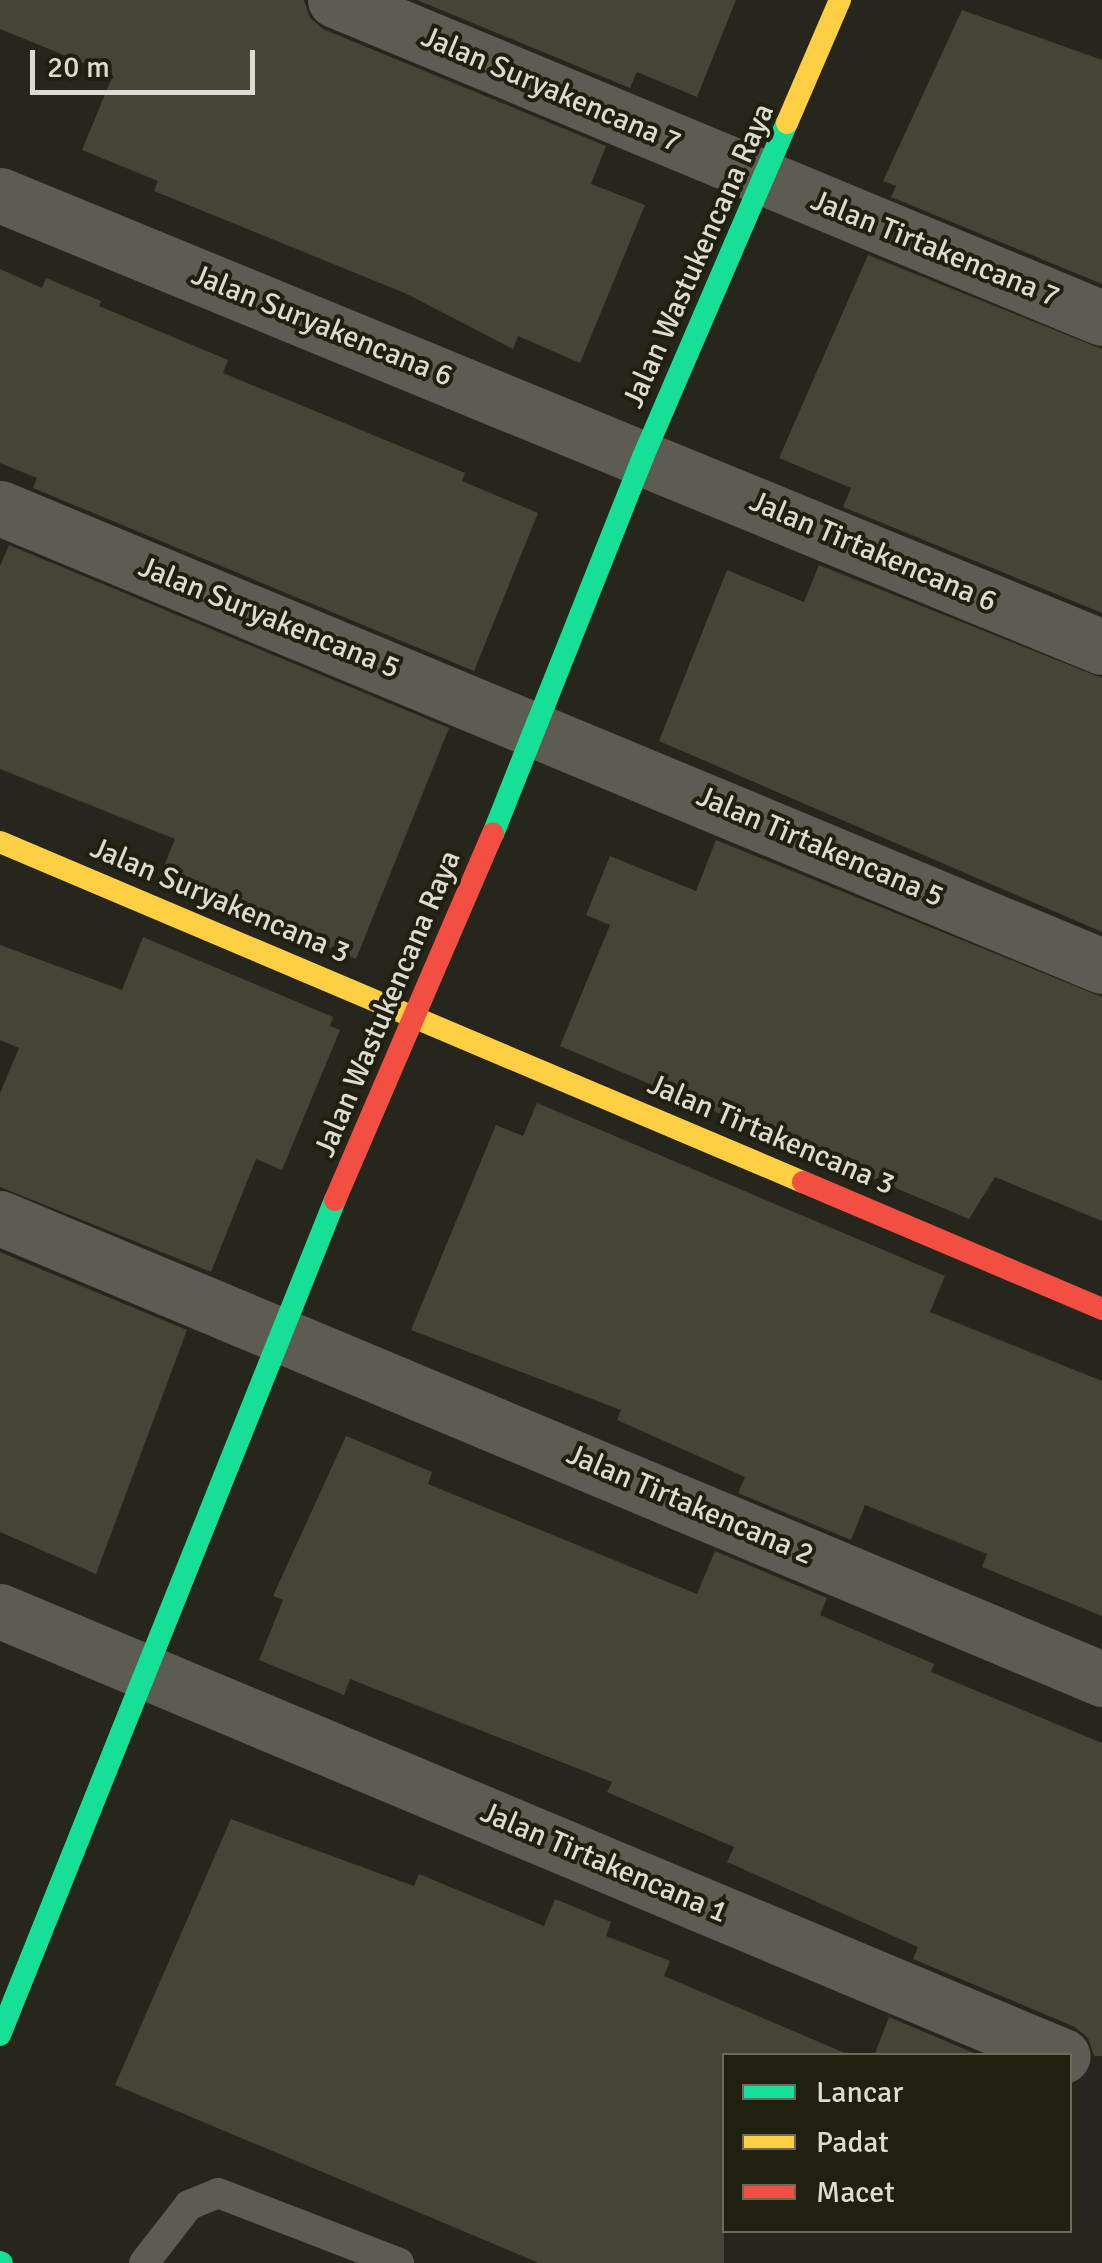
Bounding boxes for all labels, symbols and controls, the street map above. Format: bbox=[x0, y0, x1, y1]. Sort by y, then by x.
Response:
street label: Jalan Suryakencana 7 bbox=[416, 19, 686, 161]
scale bar bbox=[35, 30, 260, 92]
text: 20 m bbox=[47, 49, 110, 86]
street label: Jalan Wastukencana Raya bbox=[616, 98, 782, 414]
street label: Jalan Tirtakencana 7 bbox=[806, 183, 1064, 315]
street label: Jalan Suryakencana 6 bbox=[186, 257, 458, 395]
street label: Jalan Tirtakencana 6 bbox=[744, 484, 1002, 620]
street label: Jalan Suryakencana 5 bbox=[133, 549, 405, 687]
street label: Jalan Tirtakencana 5 bbox=[691, 779, 949, 915]
street label: Jalan Suryakencana 3 bbox=[85, 830, 355, 972]
street label: Jalan Wastukencana Raya bbox=[307, 845, 469, 1163]
street label: Jalan Tirtakencana 3 bbox=[642, 1067, 900, 1203]
street label: Jalan Tirtakencana 2 bbox=[561, 1437, 819, 1573]
street label: Jalan Tirtakencana 1 bbox=[475, 1795, 733, 1931]
legend bbox=[722, 2053, 1072, 2233]
text: Lancar bbox=[816, 2074, 903, 2111]
text: Padat bbox=[816, 2124, 889, 2161]
text: Macet bbox=[816, 2174, 895, 2211]

